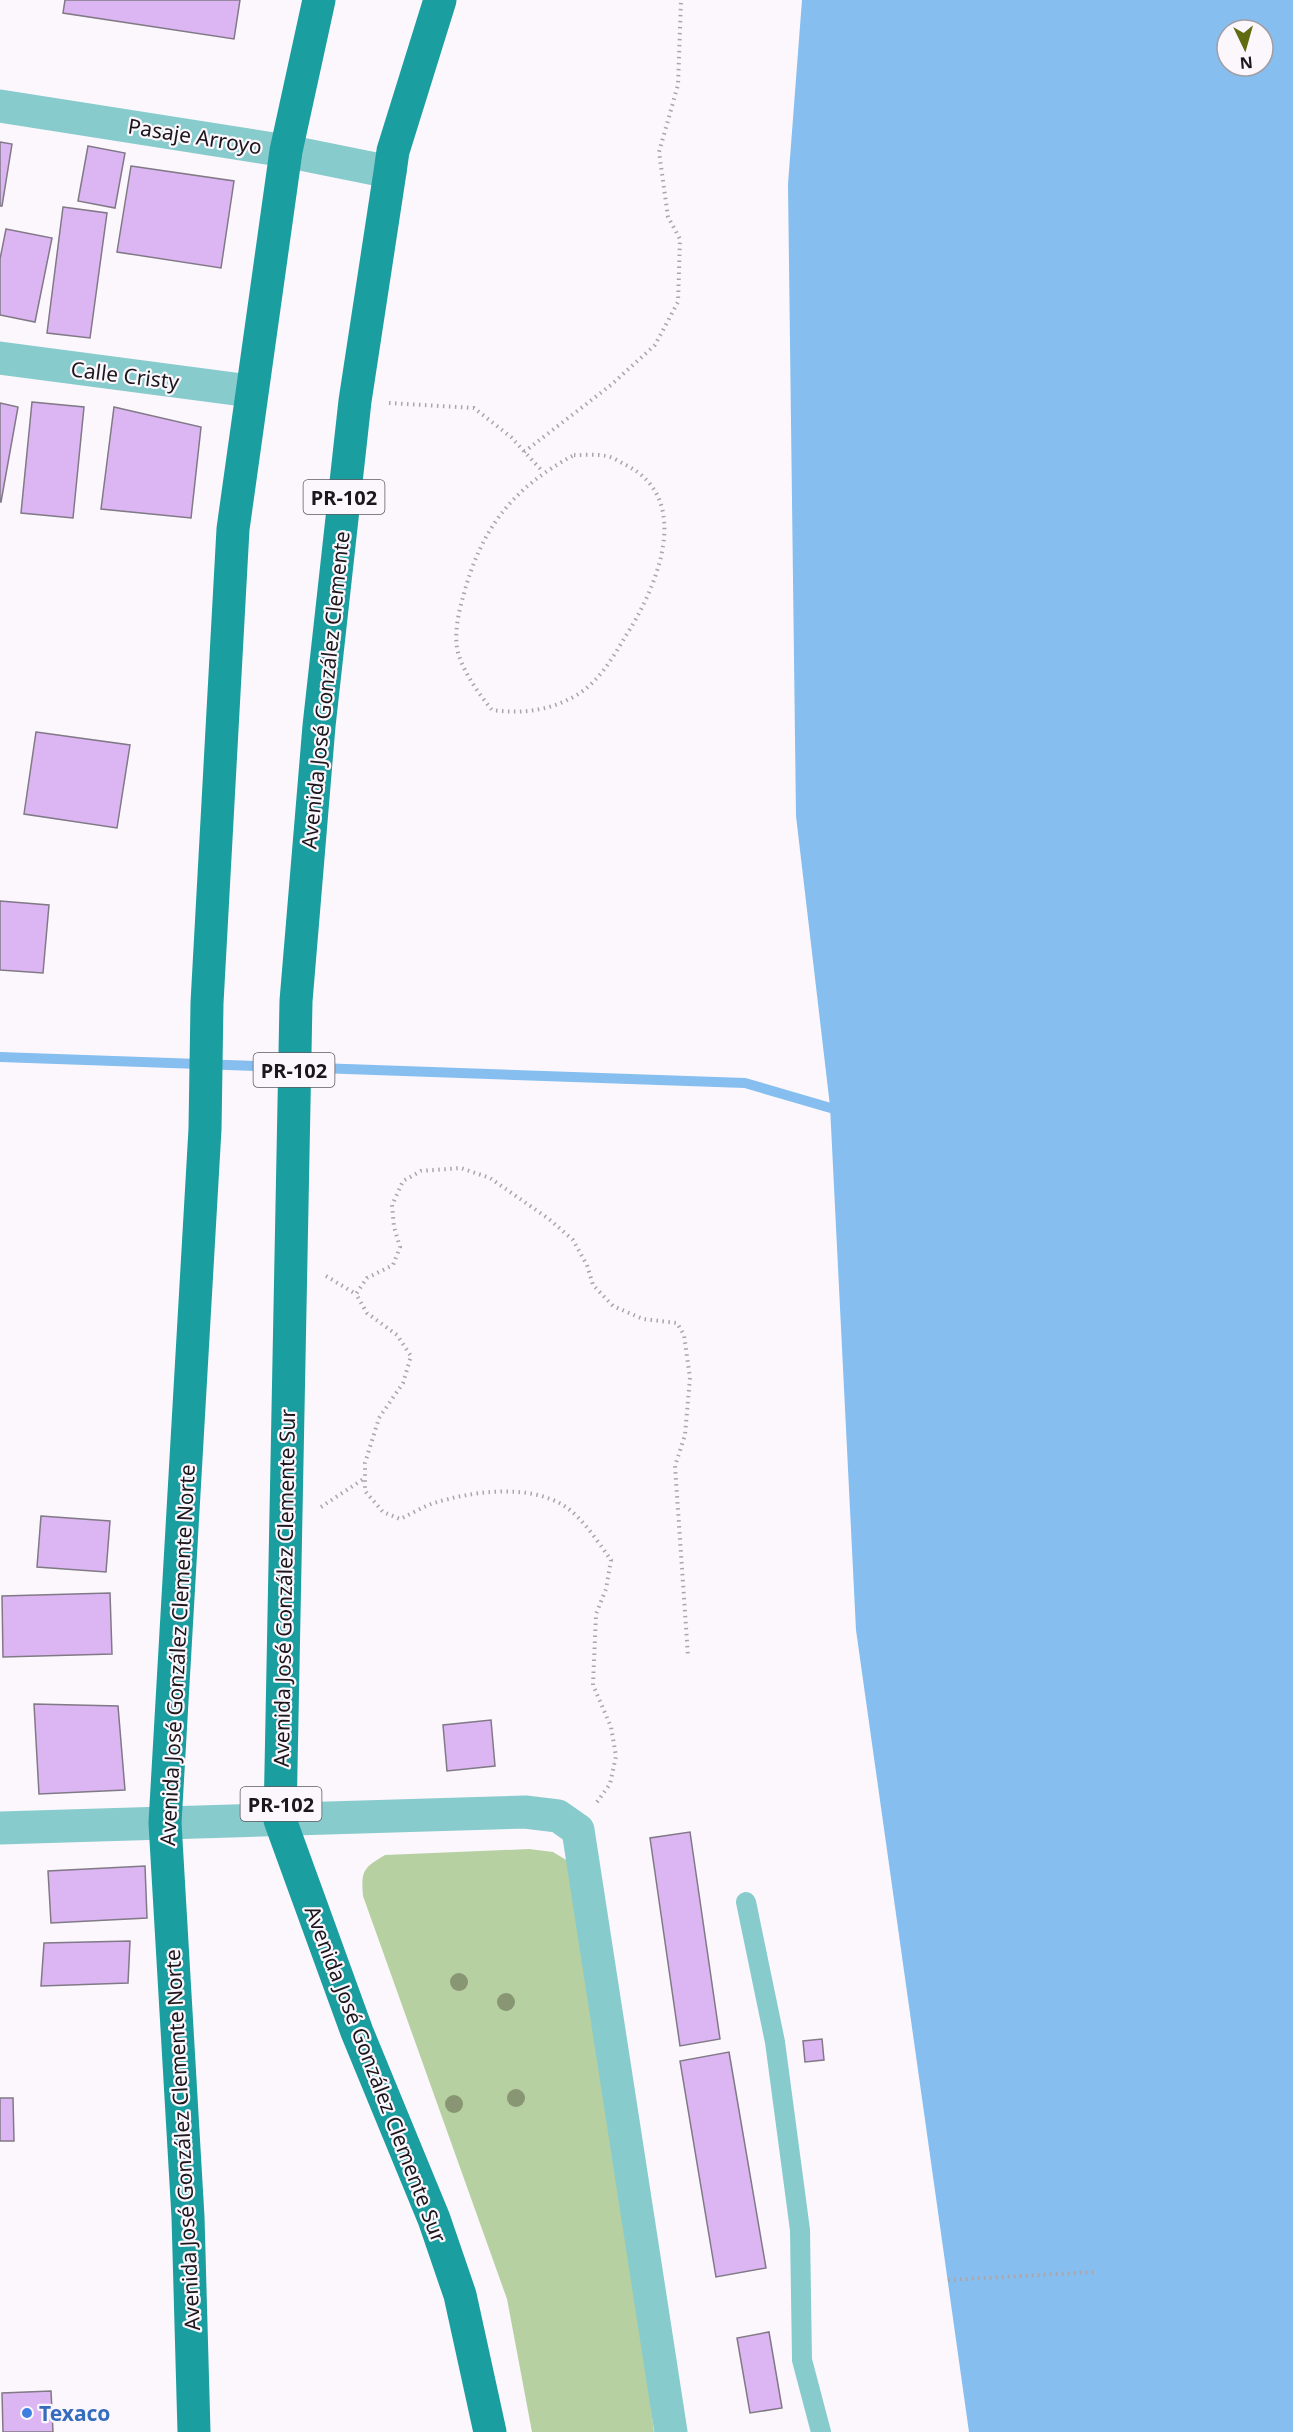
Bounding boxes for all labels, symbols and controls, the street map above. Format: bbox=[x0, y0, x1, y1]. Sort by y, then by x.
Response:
north arrow bbox=[1215, 18, 1275, 78]
text: N bbox=[1239, 51, 1254, 74]
street label: Pasaje Arroyo bbox=[126, 112, 264, 160]
street label: Calle Cristy bbox=[69, 354, 181, 396]
road number: PR-102 bbox=[304, 480, 385, 514]
street label: Avenida José González Clemente bbox=[294, 530, 356, 850]
road number: PR-102 bbox=[254, 1053, 334, 1087]
street label: Avenida José González Clemente Sur bbox=[267, 1408, 301, 1767]
street label: Avenida José González Clemente Norte bbox=[153, 1464, 201, 1846]
road number: PR-102 bbox=[240, 1787, 322, 1821]
street label: Avenida José González Clemente Sur bbox=[299, 1902, 453, 2247]
street label: Avenida José González Clemente Norte bbox=[158, 1949, 206, 2331]
place label: Texaco bbox=[39, 2399, 110, 2427]
marker: Texaco bbox=[20, 2406, 34, 2420]

